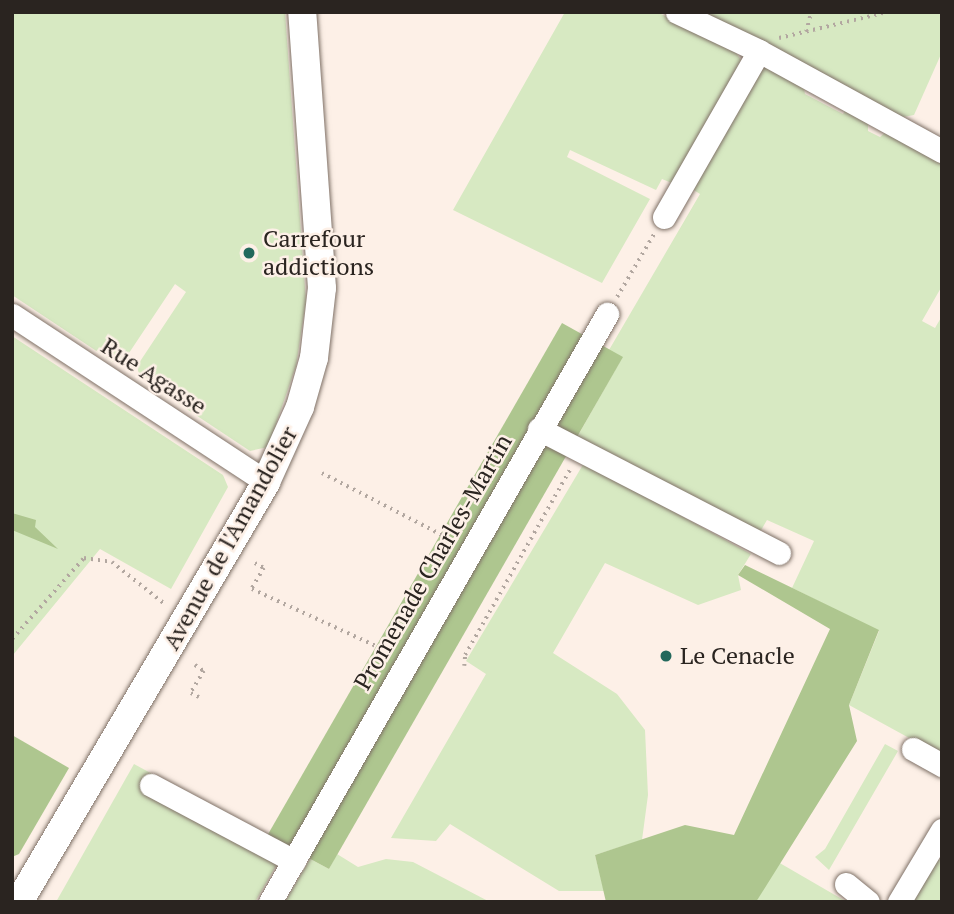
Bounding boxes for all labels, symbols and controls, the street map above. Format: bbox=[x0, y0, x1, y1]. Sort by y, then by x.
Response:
place label: Carrefour addictions bbox=[263, 225, 374, 281]
marker: Carrefour addictions bbox=[241, 245, 257, 261]
street label: Rue Agasse bbox=[96, 331, 212, 421]
street label: Avenue de l'Amandolier bbox=[157, 421, 303, 655]
street label: Promenade Charles-Martin bbox=[348, 429, 518, 695]
place label: Le Cenacle bbox=[680, 642, 795, 670]
marker: Le Cenacle bbox=[658, 648, 674, 664]

